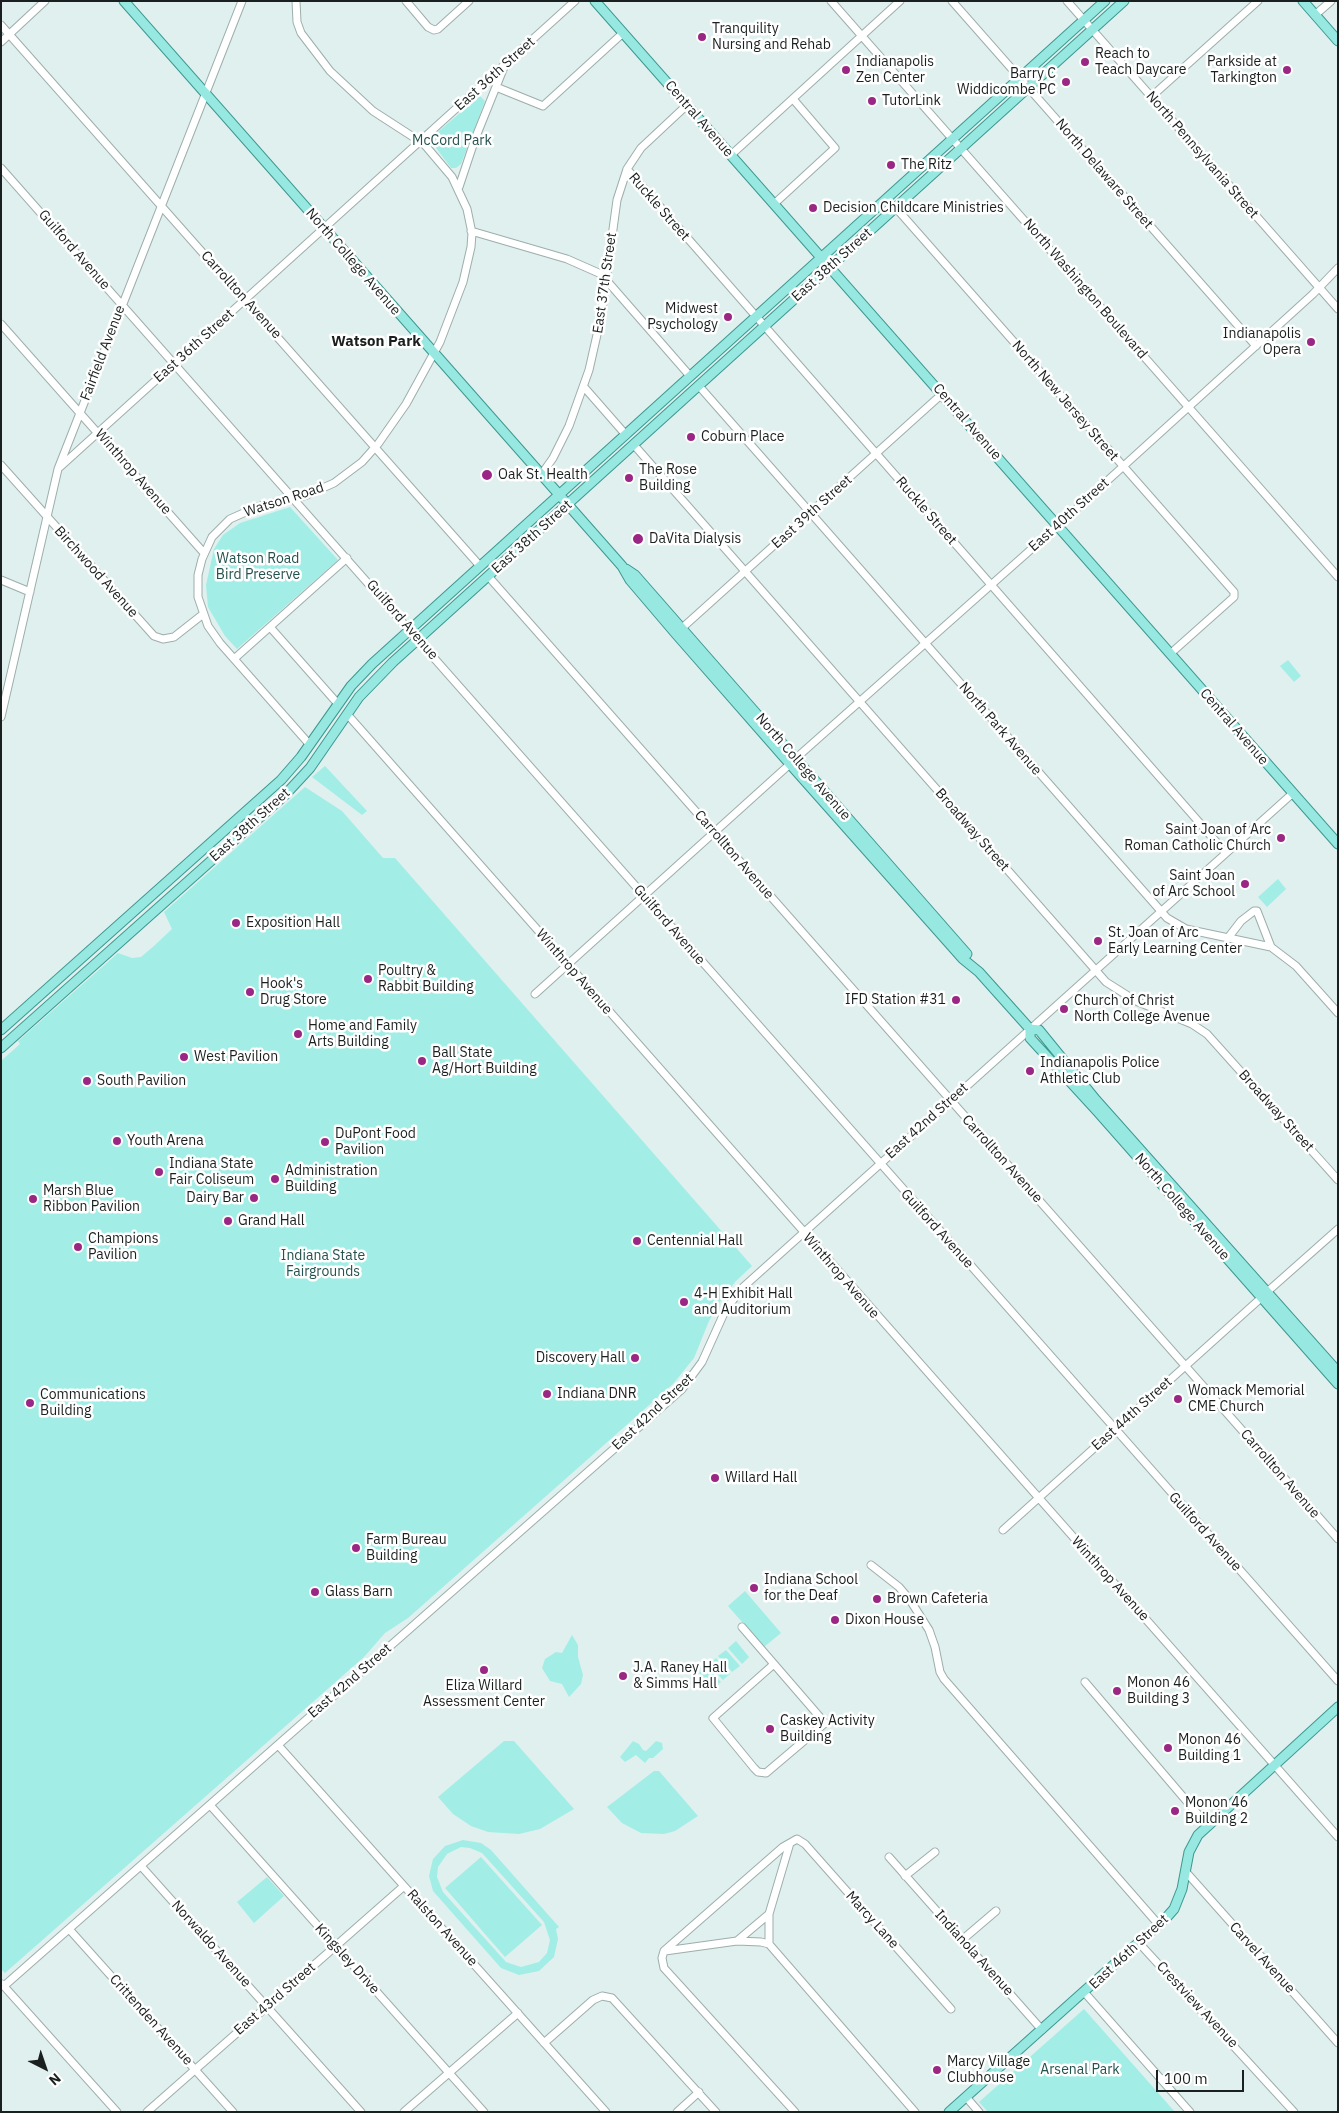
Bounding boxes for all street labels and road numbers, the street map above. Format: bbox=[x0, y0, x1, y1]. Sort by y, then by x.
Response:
street label: East 36th Street bbox=[451, 34, 539, 114]
street label: Central Avenue bbox=[661, 77, 737, 161]
street label: North Pennsylvania Street bbox=[1142, 88, 1262, 222]
street label: North Delaware Street bbox=[1052, 116, 1156, 232]
street label: Ruckle Street bbox=[625, 170, 693, 244]
street label: North College Avenue bbox=[302, 205, 404, 319]
street label: Guilford Avenue bbox=[35, 207, 113, 293]
street label: North Washington Boulevard bbox=[1020, 215, 1150, 363]
street label: East 38th Street bbox=[788, 225, 876, 305]
street label: East 37th Street bbox=[590, 231, 620, 335]
street label: Carrollton Avenue bbox=[197, 248, 285, 342]
street label: Fairfield Avenue bbox=[77, 303, 129, 403]
street label: East 36th Street bbox=[150, 306, 238, 386]
street label: North New Jersey Street bbox=[1008, 337, 1122, 465]
street label: Central Avenue bbox=[929, 380, 1005, 464]
street label: Winthrop Avenue bbox=[91, 426, 175, 518]
street label: East 39th Street bbox=[768, 472, 856, 552]
street label: Ruckle Street bbox=[892, 474, 960, 548]
street label: East 40th Street bbox=[1025, 475, 1113, 555]
street label: Watson Road bbox=[242, 479, 326, 521]
street label: East 38th Street bbox=[488, 497, 576, 577]
street label: Birchwood Avenue bbox=[51, 523, 141, 621]
street label: Guilford Avenue bbox=[363, 577, 441, 663]
street label: North Park Avenue bbox=[955, 679, 1045, 779]
street label: Central Avenue bbox=[1196, 685, 1272, 769]
street label: North College Avenue bbox=[752, 710, 854, 824]
street label: East 38th Street bbox=[206, 785, 294, 865]
street label: Broadway Street bbox=[931, 785, 1013, 875]
street label: Carrollton Avenue bbox=[691, 807, 777, 903]
street label: Guilford Avenue bbox=[630, 882, 708, 968]
street label: Winthrop Avenue bbox=[532, 926, 616, 1018]
street label: Broadway Street bbox=[1235, 1067, 1317, 1155]
street label: East 42nd Street bbox=[882, 1080, 972, 1162]
street label: Carrollton Avenue bbox=[958, 1112, 1046, 1206]
street label: North College Avenue bbox=[1131, 1150, 1233, 1264]
street label: Guilford Avenue bbox=[897, 1186, 977, 1272]
street label: Winthrop Avenue bbox=[799, 1230, 883, 1322]
street label: East 42nd Street bbox=[609, 1370, 697, 1454]
street label: East 44th Street bbox=[1088, 1374, 1176, 1454]
street label: Carrollton Avenue bbox=[1237, 1426, 1323, 1522]
street label: Guilford Avenue bbox=[1165, 1489, 1245, 1575]
street label: Winthrop Avenue bbox=[1068, 1533, 1152, 1625]
street label: East 42nd Street bbox=[305, 1640, 395, 1722]
street label: Ralston Avenue bbox=[403, 1886, 481, 1970]
street label: Marcy Lane bbox=[842, 1888, 902, 1952]
street label: Norwaldo Avenue bbox=[168, 1897, 254, 1991]
street label: Indianola Avenue bbox=[931, 1907, 1017, 1999]
street label: East 46th Street bbox=[1086, 1911, 1172, 1993]
street label: Carvel Avenue bbox=[1226, 1919, 1298, 1997]
street label: Kingsley Drive bbox=[311, 1920, 383, 1998]
street label: Crestview Avenue bbox=[1153, 1958, 1241, 2052]
street label: East 43rd Street bbox=[231, 1959, 319, 2039]
street label: Crittenden Avenue bbox=[106, 1971, 196, 2069]

